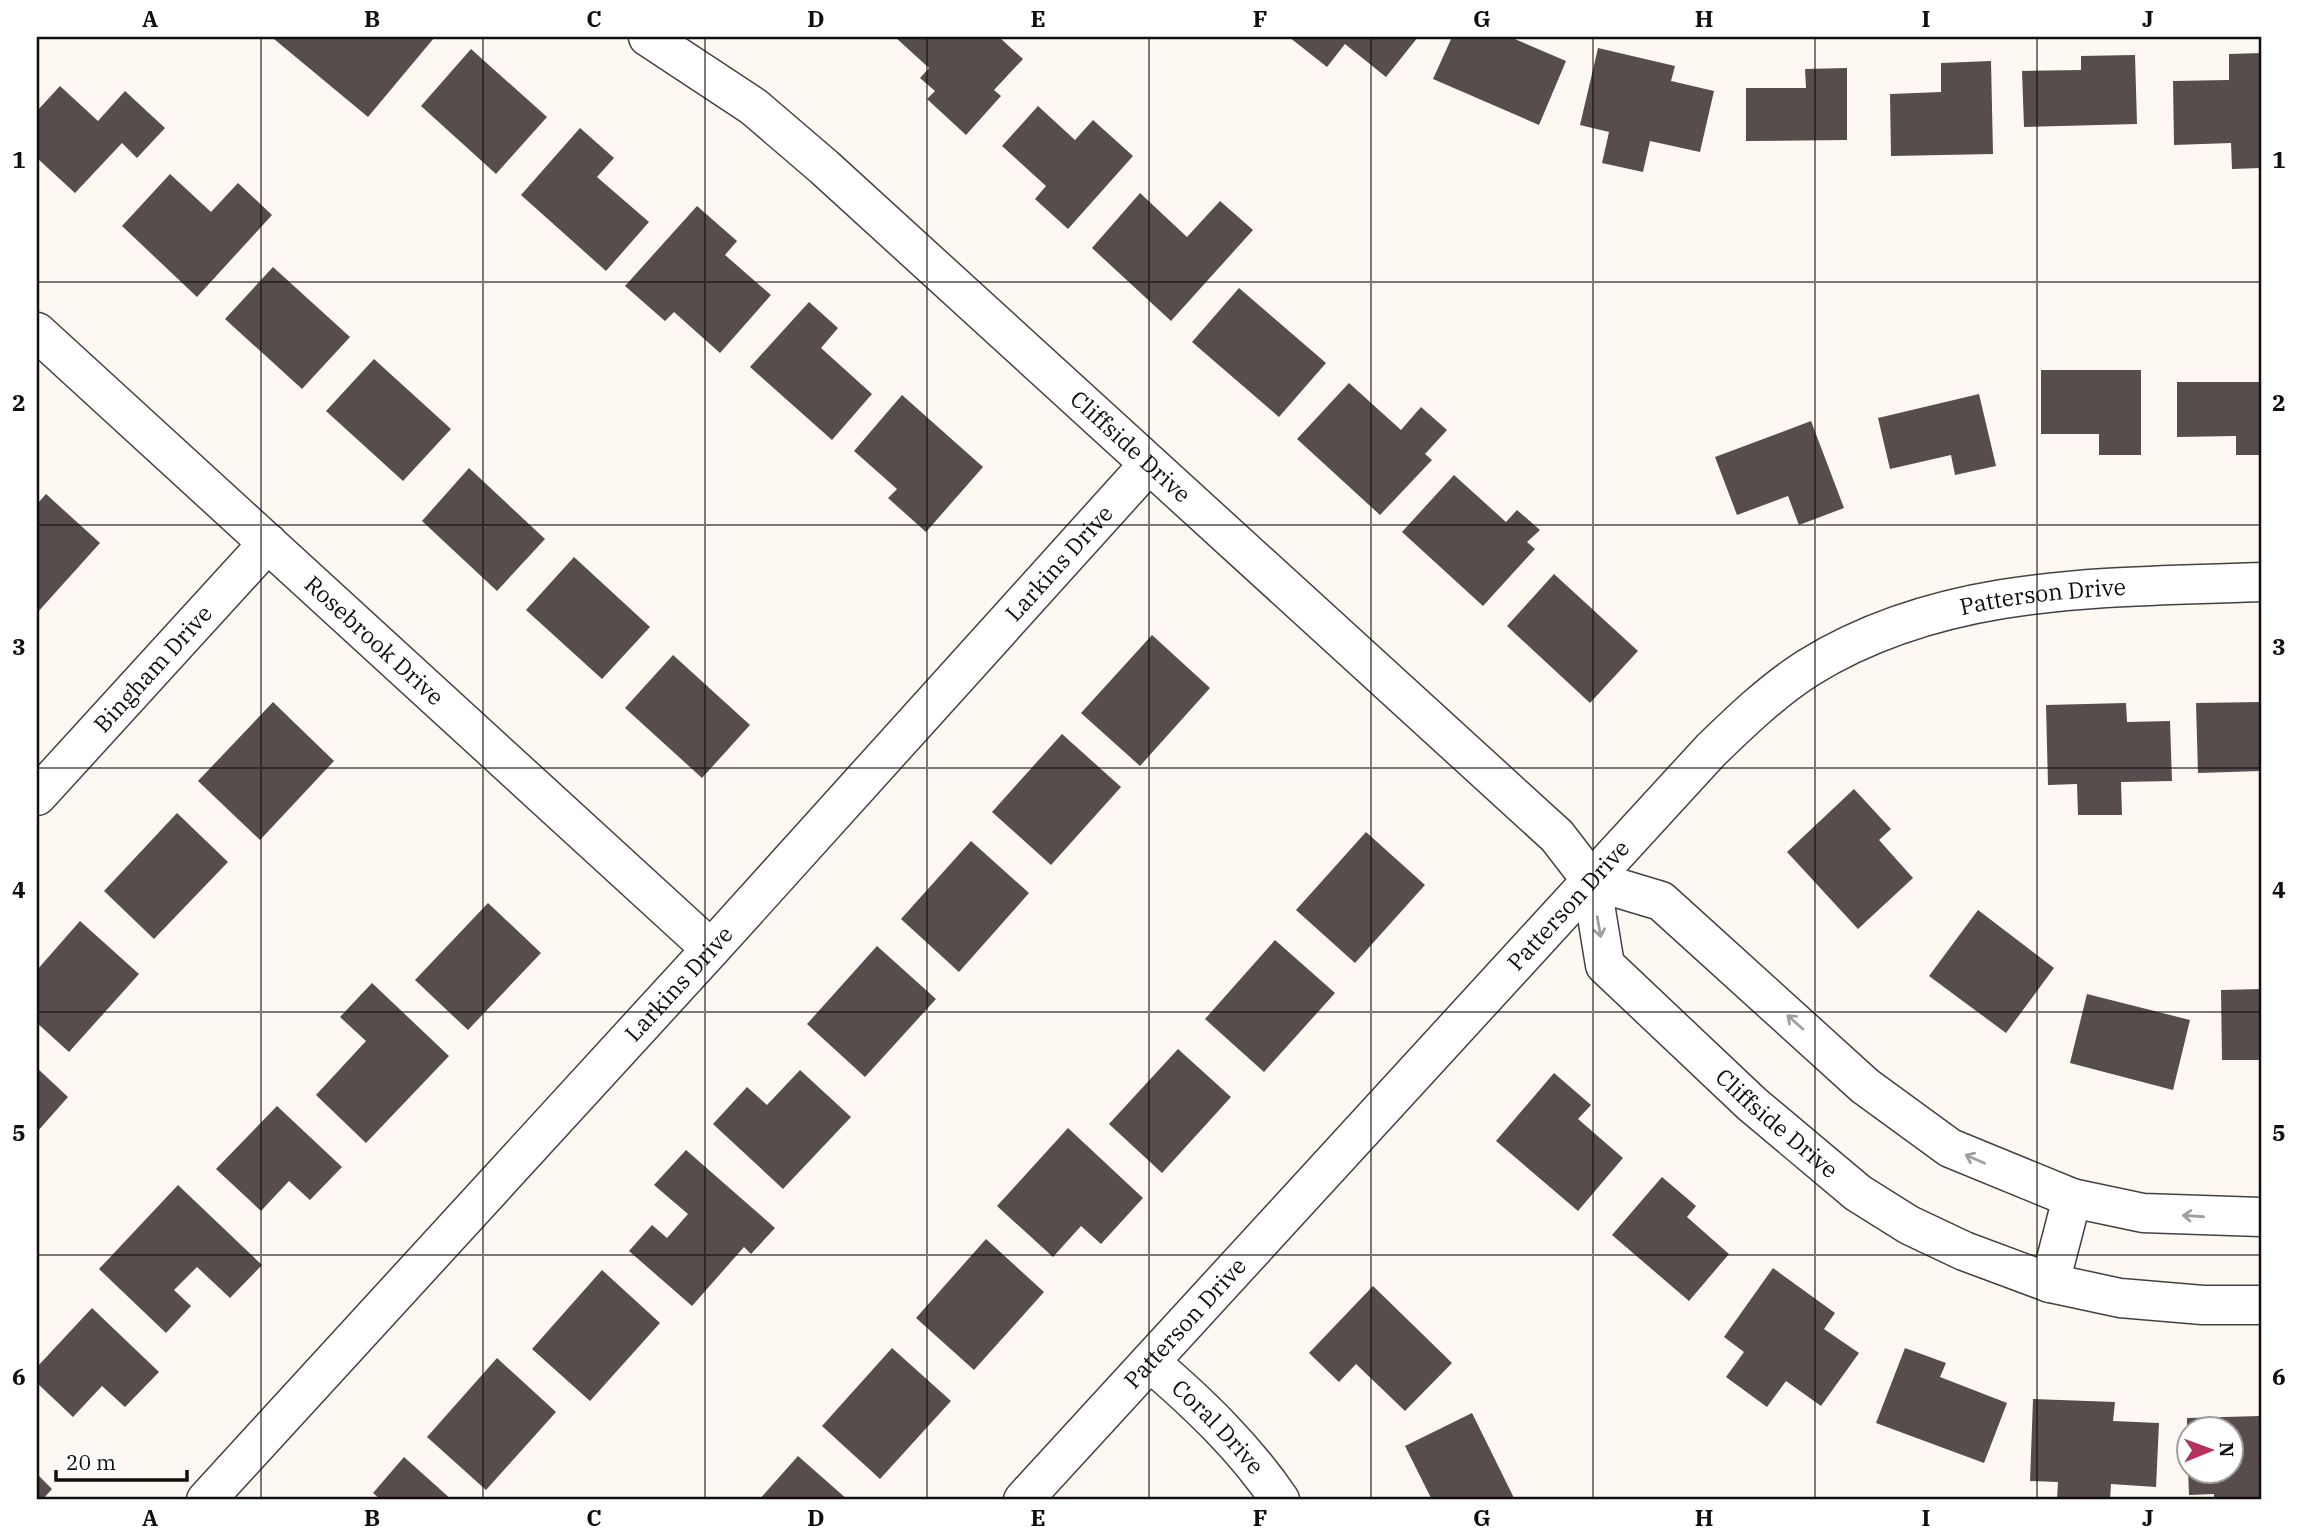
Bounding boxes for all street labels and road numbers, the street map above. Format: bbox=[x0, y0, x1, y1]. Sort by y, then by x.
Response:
street label: Cliffside Drive bbox=[1064, 383, 1198, 509]
street label: Larkins Drive bbox=[998, 498, 1119, 627]
street label: Rosebrook Drive bbox=[299, 568, 451, 711]
street label: Patterson Drive bbox=[1957, 571, 2127, 621]
street label: Bingham Drive bbox=[86, 598, 218, 738]
street label: Patterson Drive bbox=[1500, 833, 1635, 976]
street label: Larkins Drive bbox=[618, 919, 739, 1047]
street label: Cliffside Drive bbox=[1710, 1061, 1845, 1184]
street label: Patterson Drive bbox=[1117, 1251, 1252, 1394]
street label: Coral Drive bbox=[1166, 1372, 1271, 1480]

